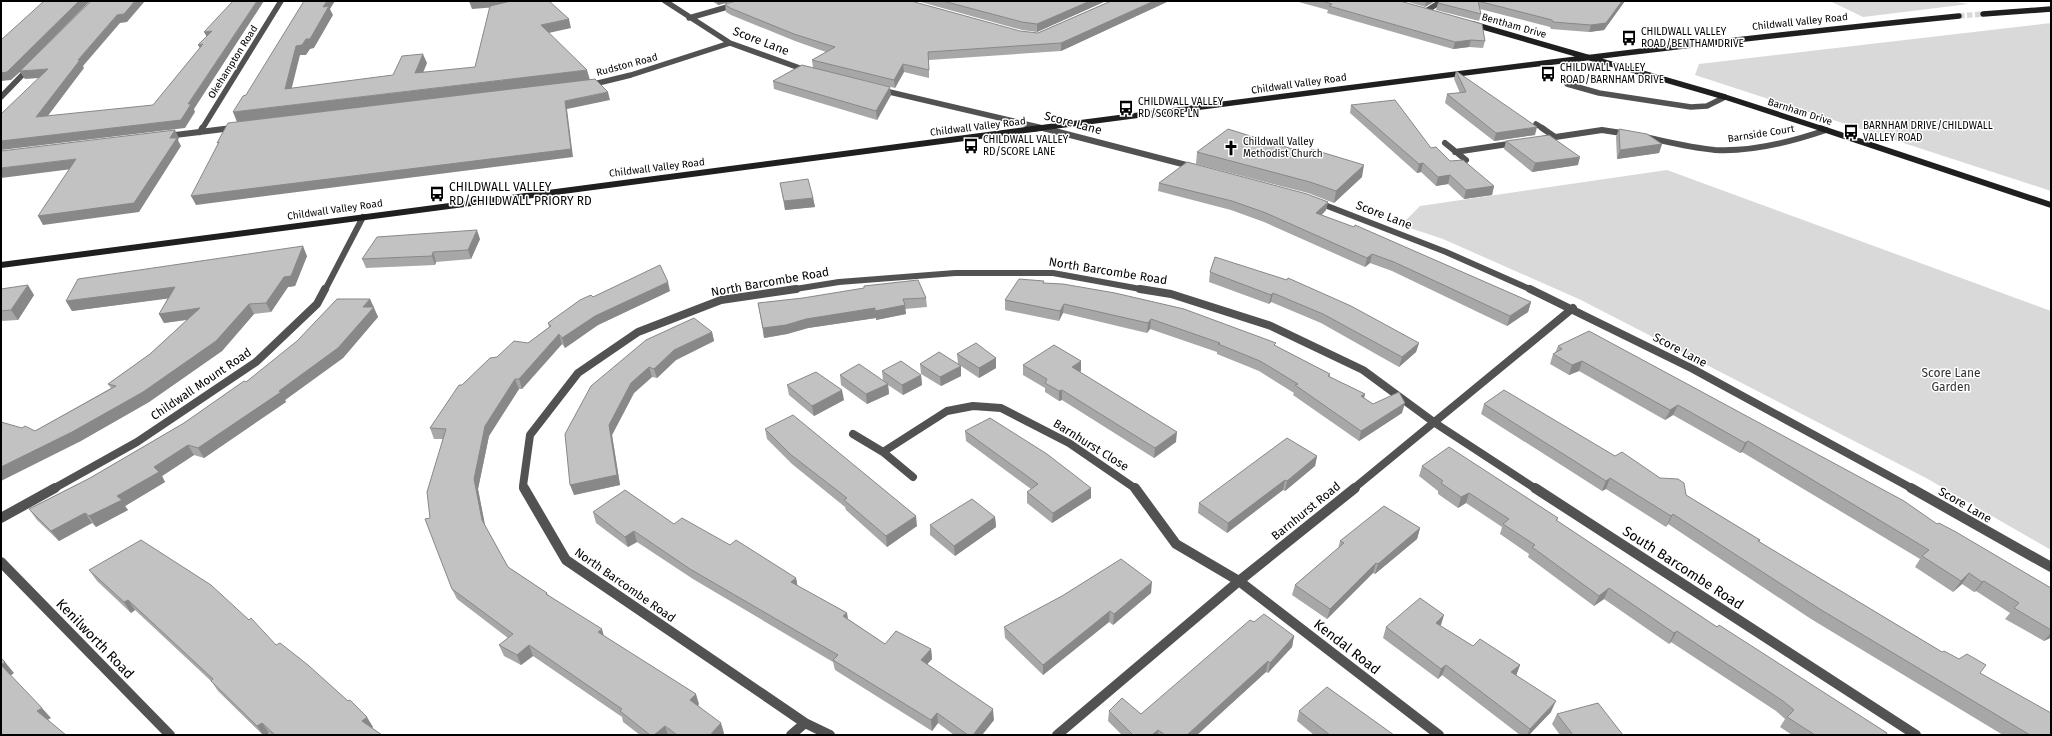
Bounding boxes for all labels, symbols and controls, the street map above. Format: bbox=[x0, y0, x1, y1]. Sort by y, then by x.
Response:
street label: Bentham Drive bbox=[1480, 11, 1548, 41]
street label: Childwall Valley Road bbox=[1751, 11, 1849, 33]
street label: Okehampton Road bbox=[206, 23, 260, 101]
street label: Score Lane bbox=[731, 24, 791, 58]
place label: CHILDWALL VALLEY ROAD/BENTHAM DRIVE bbox=[1641, 26, 1744, 50]
bus stop icon: CHILDWALL VALLEY ROAD/BENTHAM DRIVE bbox=[1620, 29, 1638, 47]
street label: Rudston Road bbox=[595, 51, 659, 79]
place label: CHILDWALL VALLEY ROAD/BARNHAM DRIVE bbox=[1560, 62, 1664, 86]
bus stop icon: CHILDWALL VALLEY ROAD/BARNHAM DRIVE bbox=[1539, 65, 1557, 83]
street label: Childwall Valley Road bbox=[1250, 71, 1348, 97]
place label: CHILDWALL VALLEY RD/SCORE LN bbox=[1138, 96, 1224, 120]
street label: Barnham Drive bbox=[1766, 96, 1834, 128]
bus stop icon: CHILDWALL VALLEY RD/SCORE LN bbox=[1117, 99, 1135, 117]
street label: Score Lane bbox=[1043, 109, 1103, 137]
street label: Childwall Valley Road bbox=[929, 115, 1027, 139]
place label: BARNHAM DRIVE/CHILDWALL VALLEY ROAD bbox=[1863, 120, 1993, 144]
street label: Barnside Court bbox=[1727, 123, 1796, 145]
bus stop icon: BARNHAM DRIVE/CHILDWALL VALLEY ROAD bbox=[1842, 123, 1860, 141]
place label: CHILDWALL VALLEY RD/SCORE LANE bbox=[983, 134, 1069, 158]
place label: Childwall Valley Methodist Church bbox=[1243, 136, 1323, 160]
bus stop icon: CHILDWALL VALLEY RD/SCORE LANE bbox=[962, 137, 980, 155]
church icon: Childwall Valley Methodist Church bbox=[1222, 139, 1240, 157]
street label: Childwall Valley Road bbox=[608, 156, 706, 180]
place label: CHILDWALL VALLEY RD/CHILDWALL PRIORY RD bbox=[449, 180, 592, 208]
bus stop icon: CHILDWALL VALLEY RD/CHILDWALL PRIORY RD bbox=[428, 185, 446, 203]
street label: Childwall Valley Road bbox=[286, 197, 384, 223]
street label: Score Lane bbox=[1354, 198, 1414, 232]
street label: North Barcombe Road bbox=[1048, 255, 1168, 287]
street label: North Barcombe Road bbox=[710, 265, 830, 299]
street label: Score Lane bbox=[1651, 330, 1709, 370]
street label: Childwall Mount Road bbox=[148, 345, 254, 423]
park label: Score Lane Garden bbox=[1922, 366, 1981, 394]
street label: Barnhurst Close bbox=[1051, 416, 1131, 474]
street label: Barnhurst Road bbox=[1269, 479, 1343, 543]
street label: Score Lane bbox=[1936, 484, 1994, 526]
street label: South Barcombe Road bbox=[1619, 523, 1747, 613]
street label: North Barcombe Road bbox=[572, 545, 678, 625]
street label: Kenilworth Road bbox=[52, 595, 138, 683]
street label: Kendal Road bbox=[1310, 616, 1384, 678]

